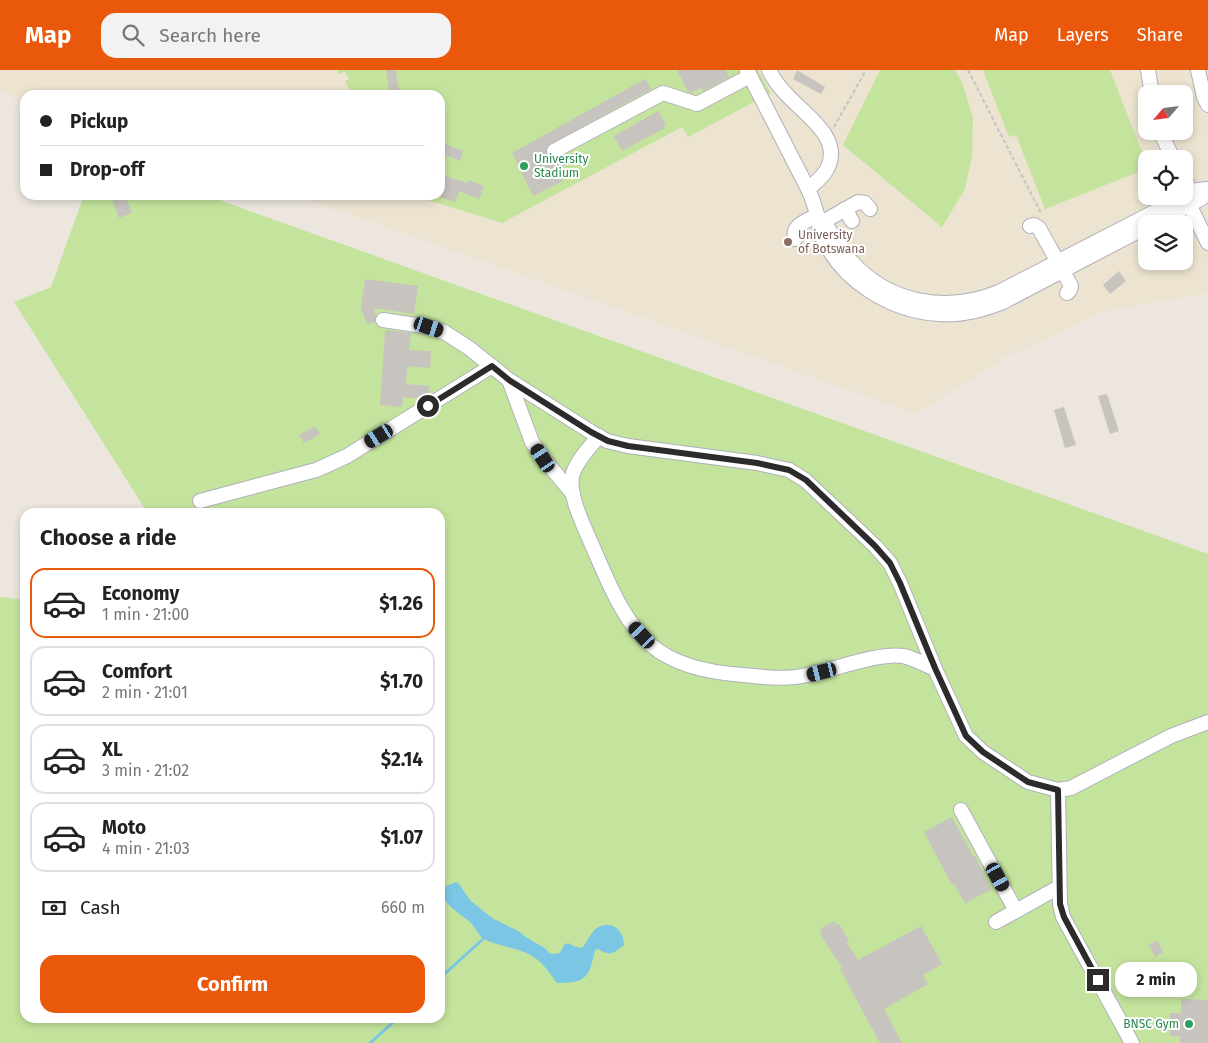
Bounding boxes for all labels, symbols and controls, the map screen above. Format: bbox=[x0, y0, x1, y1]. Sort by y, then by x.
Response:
search box bbox=[101, 13, 451, 58]
text: Map bbox=[25, 21, 71, 49]
icon: search bbox=[119, 21, 147, 49]
text: Search here bbox=[159, 24, 261, 47]
text: Map bbox=[994, 24, 1029, 46]
text: Layers bbox=[1057, 24, 1109, 46]
text: Share bbox=[1137, 24, 1183, 46]
north arrow bbox=[1138, 85, 1192, 140]
map controls bbox=[1138, 85, 1193, 270]
text: Pickup bbox=[70, 110, 128, 133]
button: locate bbox=[1138, 150, 1193, 205]
place label: University Stadium bbox=[534, 152, 588, 180]
text: Drop-off bbox=[70, 158, 144, 181]
marker: University Stadium bbox=[518, 160, 530, 172]
button: layers bbox=[1138, 215, 1193, 270]
place label: University of Botswana bbox=[798, 228, 865, 256]
marker: University of Botswana bbox=[782, 236, 794, 248]
car bbox=[412, 315, 445, 339]
route start bbox=[417, 395, 439, 417]
car bbox=[362, 422, 395, 450]
car bbox=[528, 441, 557, 475]
text: Choose a ride bbox=[40, 524, 176, 551]
icon: car bbox=[42, 581, 87, 626]
text: Economy bbox=[102, 582, 179, 605]
text: $1.26 bbox=[379, 592, 423, 615]
text: 1 min · 21:00 bbox=[102, 605, 189, 624]
car bbox=[626, 619, 657, 651]
icon: car bbox=[42, 659, 87, 704]
text: Comfort bbox=[102, 660, 172, 683]
car bbox=[805, 661, 838, 683]
text: $1.70 bbox=[380, 670, 423, 693]
text: 2 min · 21:01 bbox=[102, 683, 188, 702]
icon: car bbox=[42, 737, 87, 782]
text: XL bbox=[102, 738, 123, 761]
text: $2.14 bbox=[381, 748, 423, 771]
text: 3 min · 21:02 bbox=[102, 761, 189, 780]
icon: car bbox=[42, 815, 87, 860]
text: Moto bbox=[102, 816, 146, 839]
text: $1.07 bbox=[381, 826, 423, 849]
text: 4 min · 21:03 bbox=[102, 839, 190, 858]
car bbox=[984, 860, 1011, 894]
icon: cash bbox=[40, 894, 68, 922]
text: Cash bbox=[80, 896, 121, 919]
text: 660 m bbox=[381, 898, 425, 917]
button: Confirm bbox=[40, 955, 425, 1013]
callout: 2 min bbox=[1116, 962, 1198, 998]
route end bbox=[1087, 969, 1109, 991]
text: 2 min bbox=[1136, 970, 1176, 989]
place label: BNSC Gym bbox=[1123, 1017, 1179, 1031]
marker: BNSC Gym bbox=[1183, 1018, 1195, 1030]

